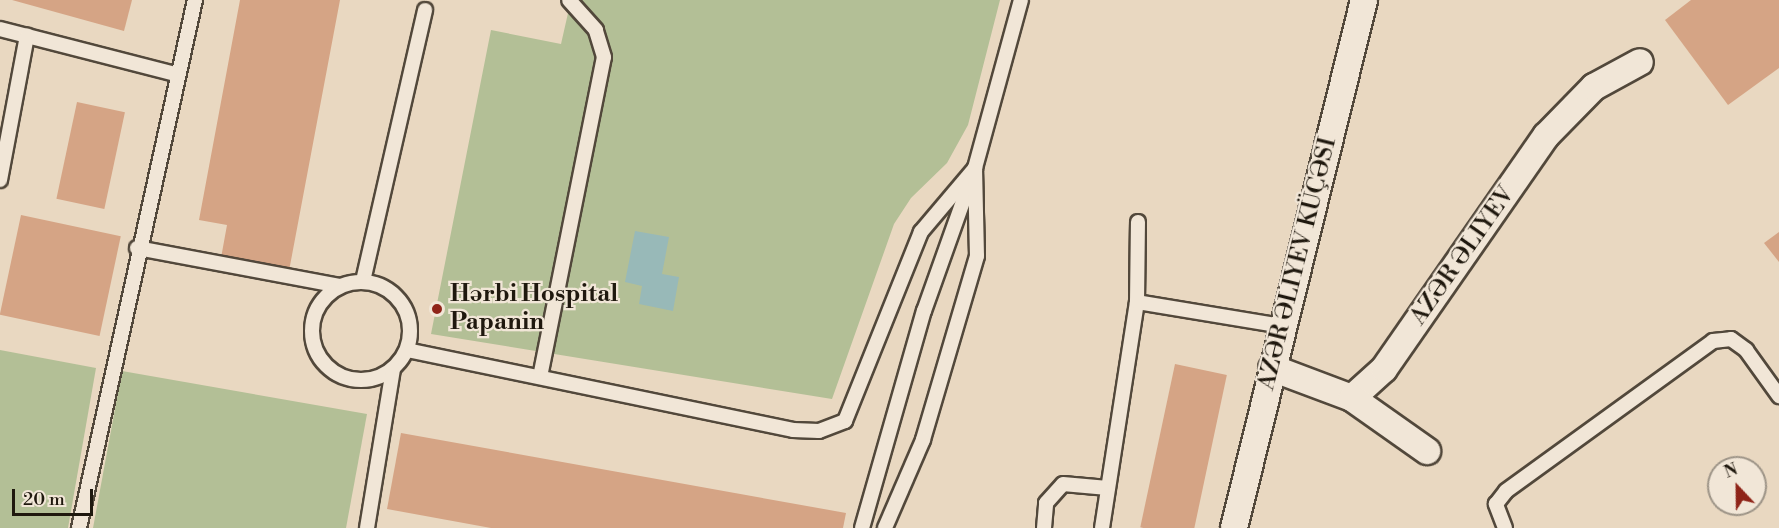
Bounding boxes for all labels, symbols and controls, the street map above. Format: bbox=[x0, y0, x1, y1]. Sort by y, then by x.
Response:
street label: AZƏR ƏLIYEV KÜÇƏSI bbox=[1253, 135, 1343, 393]
street label: AZƏR ƏLIYEV bbox=[1404, 181, 1522, 331]
place label: Hərbi Hospital Papanin bbox=[450, 281, 618, 337]
marker: Hərbi Hospital Papanin bbox=[428, 300, 446, 318]
north arrow bbox=[1707, 456, 1767, 516]
text: N bbox=[1721, 460, 1741, 483]
scale bar bbox=[15, 477, 96, 515]
text: 20 m bbox=[23, 488, 65, 511]

